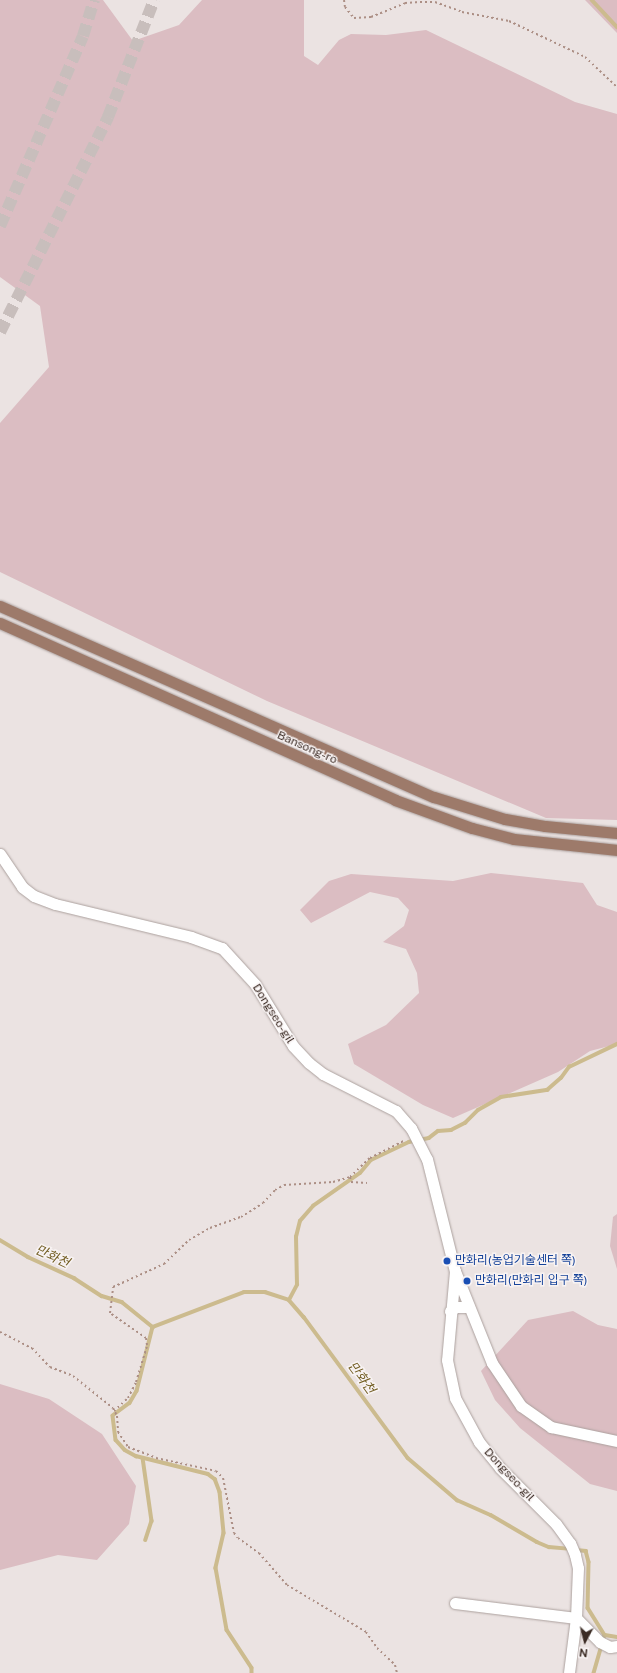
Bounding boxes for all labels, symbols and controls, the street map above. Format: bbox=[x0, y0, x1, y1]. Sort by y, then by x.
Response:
street label: Bansong-ro bbox=[275, 728, 339, 768]
street label: Dongseo-gil bbox=[249, 981, 297, 1047]
water label: 만화천 bbox=[32, 1242, 72, 1272]
place label: 만화리(농업기술센터 쪽) bbox=[455, 1254, 576, 1268]
marker: 만화리(농업기술센터 쪽) bbox=[442, 1256, 452, 1266]
place label: 만화리(만화리 입구 쪽) bbox=[475, 1274, 588, 1288]
marker: 만화리(만화리 입구 쪽) bbox=[462, 1276, 472, 1286]
water label: 만화천 bbox=[344, 1359, 378, 1397]
street label: Dongseo-gil bbox=[481, 1445, 537, 1505]
north arrow bbox=[565, 1621, 605, 1661]
text: N bbox=[579, 1646, 589, 1659]

